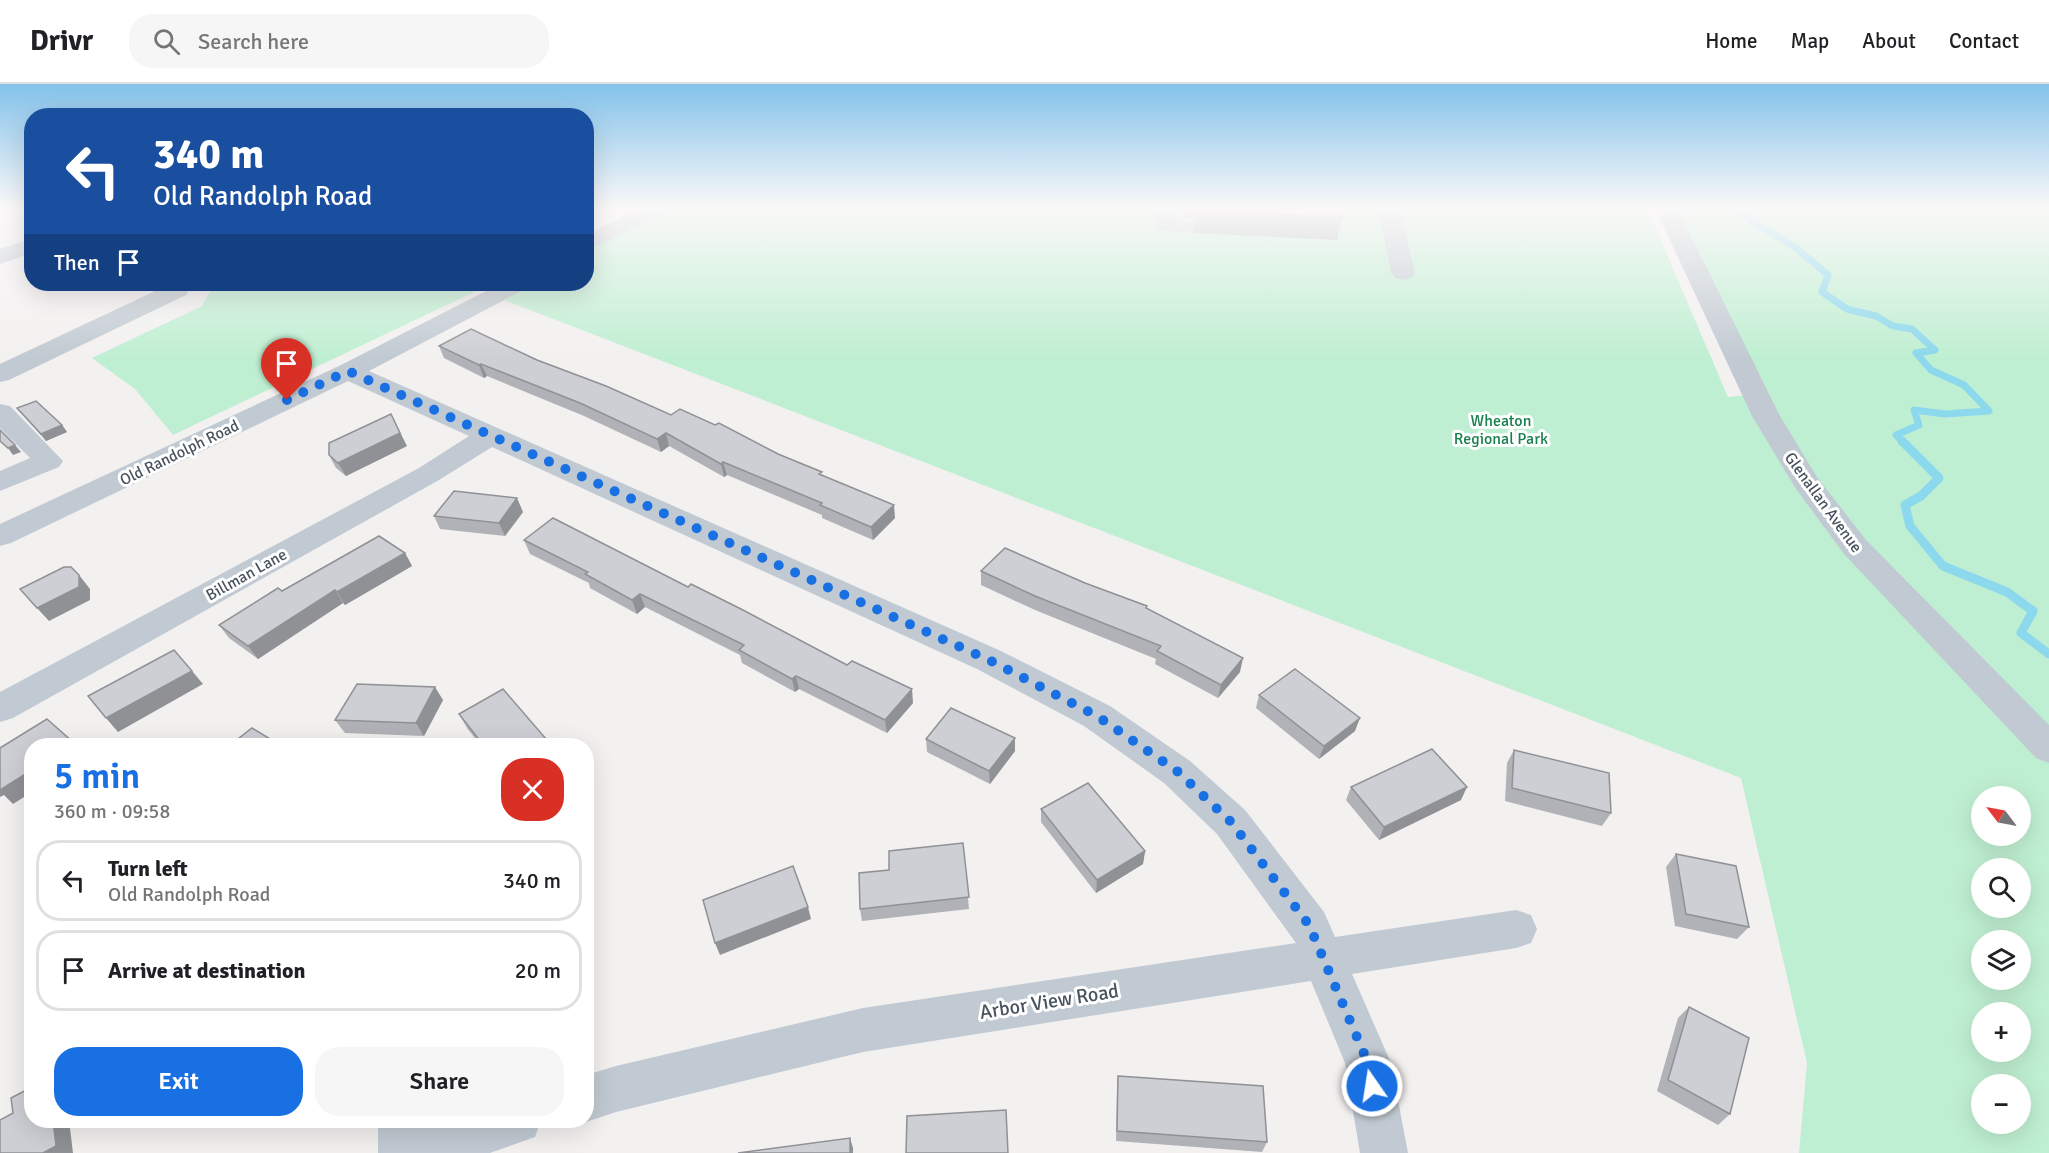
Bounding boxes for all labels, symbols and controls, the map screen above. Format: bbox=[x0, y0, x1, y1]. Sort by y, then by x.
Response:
search box bbox=[129, 14, 549, 68]
text: Drivr bbox=[30, 24, 93, 58]
icon: search bbox=[150, 25, 183, 58]
text: Search here bbox=[198, 28, 309, 55]
text: Home bbox=[1705, 28, 1758, 54]
text: Map bbox=[1791, 28, 1829, 54]
text: About bbox=[1862, 28, 1916, 54]
text: Contact bbox=[1949, 28, 2019, 54]
text: 340 m bbox=[153, 129, 264, 180]
icon: left bbox=[54, 132, 132, 210]
text: Old Randolph Road bbox=[153, 180, 372, 213]
icon: arrive bbox=[112, 246, 145, 279]
text: Then bbox=[54, 249, 100, 276]
pin bbox=[261, 338, 312, 400]
icon: arrive bbox=[270, 347, 303, 380]
park label: Wheaton Regional Park bbox=[1454, 411, 1548, 449]
street label: Old Randolph Road bbox=[117, 415, 242, 490]
street label: Glenallan Avenue bbox=[1780, 448, 1866, 557]
street label: Billman Lane bbox=[203, 544, 290, 605]
text: 5 min bbox=[54, 754, 140, 799]
button: close bbox=[501, 758, 564, 821]
north arrow bbox=[1971, 786, 2031, 846]
map controls bbox=[1971, 786, 2031, 1134]
text: 360 m · 09:58 bbox=[54, 799, 170, 824]
text: Turn left bbox=[108, 855, 188, 882]
button: search bbox=[1971, 858, 2031, 918]
icon: left bbox=[57, 864, 90, 897]
text: 340 m bbox=[503, 867, 561, 894]
text: Old Randolph Road bbox=[108, 882, 270, 907]
button: layers bbox=[1971, 930, 2031, 990]
icon: arrive bbox=[57, 954, 90, 987]
text: Arrive at destination bbox=[108, 957, 305, 984]
text: 20 m bbox=[515, 957, 561, 984]
street label: Arbor View Road bbox=[978, 978, 1120, 1025]
button: + bbox=[1971, 1002, 2031, 1062]
button: Exit bbox=[54, 1047, 303, 1116]
button: Share bbox=[315, 1047, 564, 1116]
position arrow bbox=[1340, 1054, 1404, 1118]
button: − bbox=[1971, 1074, 2031, 1134]

